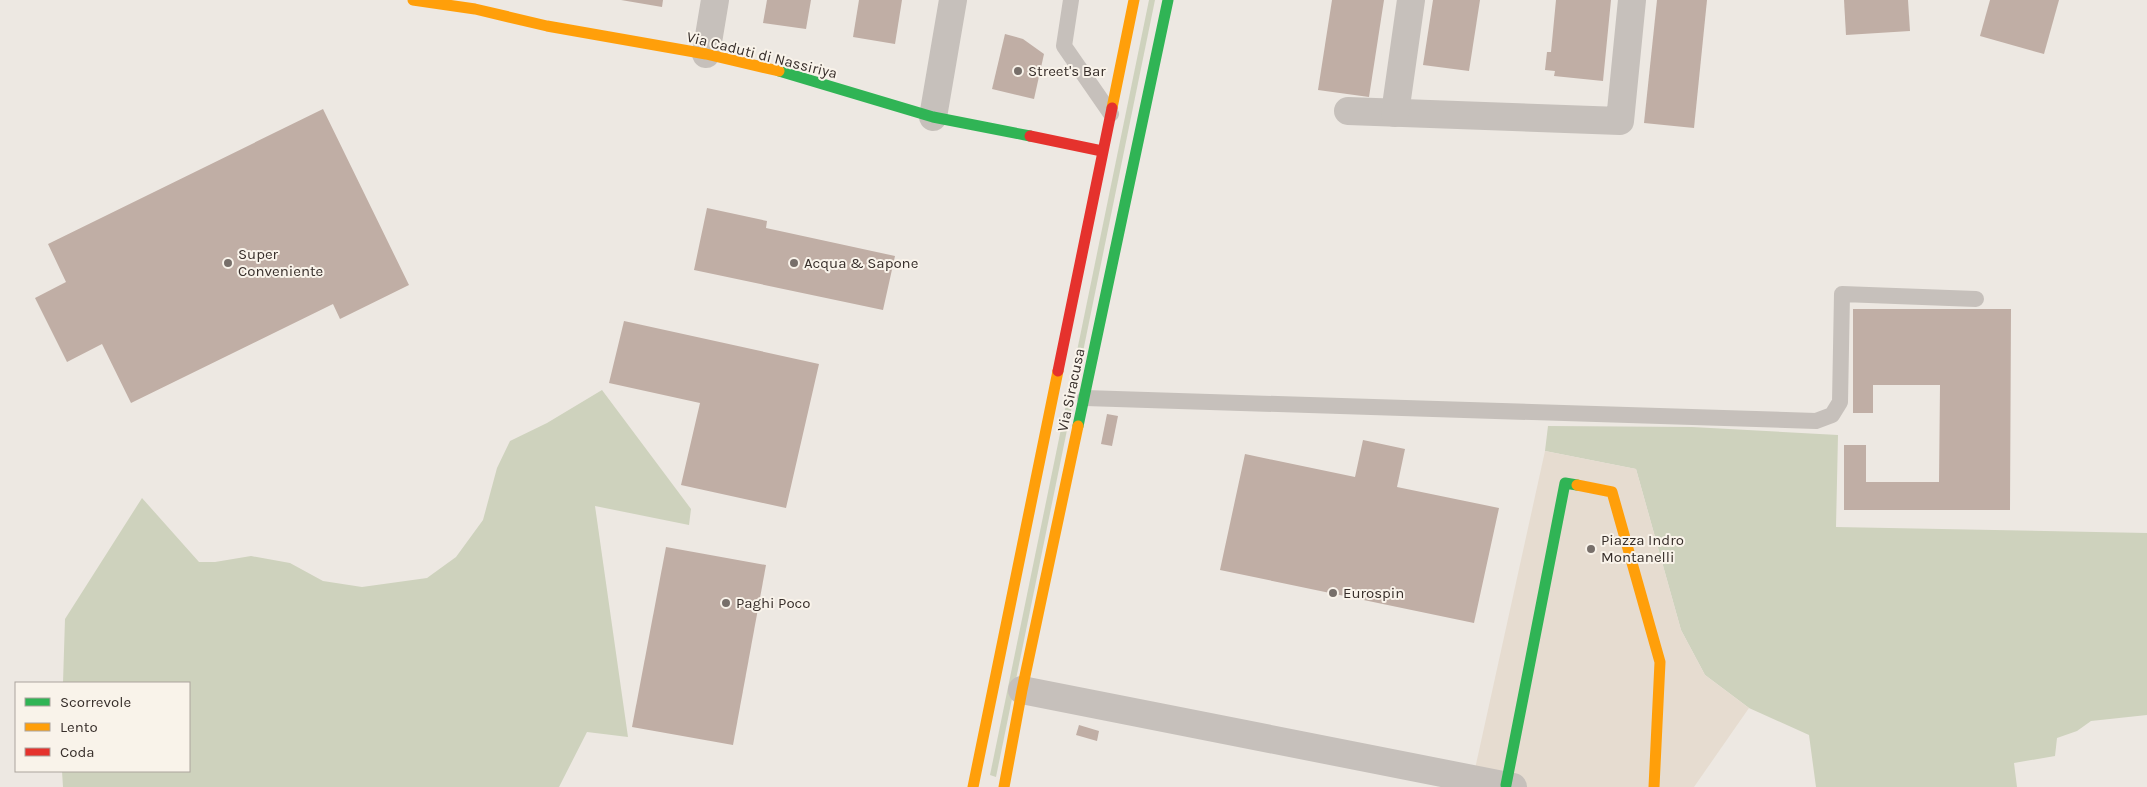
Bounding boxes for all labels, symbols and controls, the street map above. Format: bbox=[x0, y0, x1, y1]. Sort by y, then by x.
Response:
street label: Via Caduti di Nassiriya bbox=[685, 28, 839, 82]
place label: Street's Bar bbox=[1028, 62, 1106, 80]
marker: Street's Bar bbox=[1012, 65, 1024, 77]
place label: Super Conveniente bbox=[238, 245, 323, 280]
place label: Acqua & Sapone bbox=[804, 254, 918, 272]
marker: Super Conveniente bbox=[222, 257, 234, 269]
marker: Acqua & Sapone bbox=[788, 257, 800, 269]
street label: Via Siracusa bbox=[1053, 347, 1089, 433]
place label: Piazza Indro Montanelli bbox=[1601, 531, 1684, 566]
marker: Piazza Indro Montanelli bbox=[1585, 543, 1597, 555]
place label: Eurospin bbox=[1343, 584, 1404, 602]
marker: Eurospin bbox=[1327, 587, 1339, 599]
place label: Paghi Poco bbox=[736, 594, 811, 612]
marker: Paghi Poco bbox=[720, 597, 732, 609]
legend bbox=[15, 682, 190, 772]
text: Scorrevole bbox=[60, 693, 131, 711]
text: Lento bbox=[60, 718, 98, 736]
text: Coda bbox=[60, 743, 95, 761]

